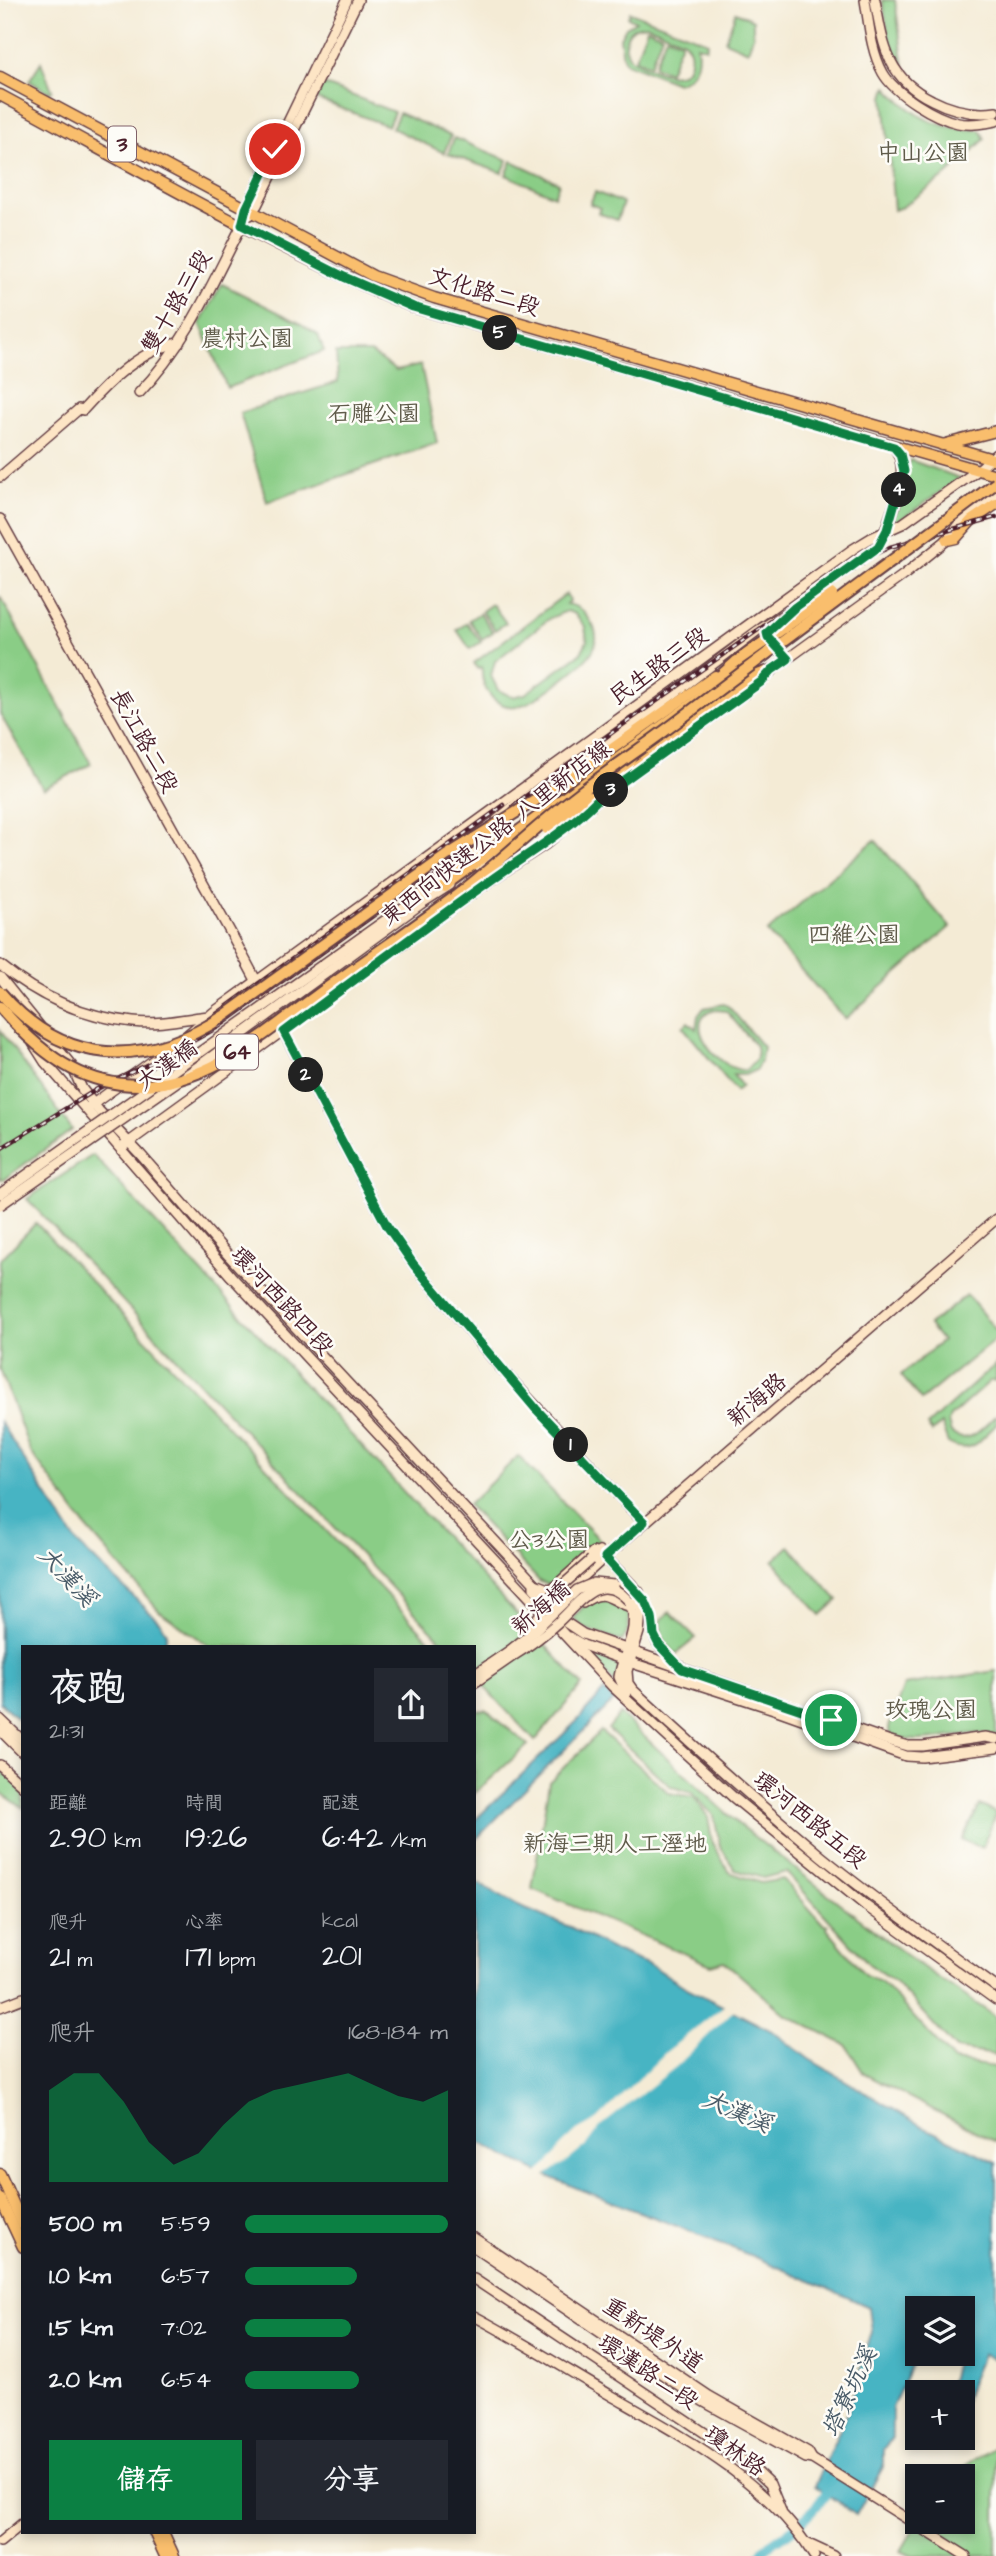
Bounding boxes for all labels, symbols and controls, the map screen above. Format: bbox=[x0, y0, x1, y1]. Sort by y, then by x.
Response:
pin bbox=[245, 119, 305, 179]
road number: 3 bbox=[108, 127, 136, 162]
icon: check bbox=[256, 130, 294, 168]
park label: 中山公園 bbox=[877, 137, 969, 169]
street label: 雙十路三段 bbox=[134, 244, 220, 360]
street label: 文化路二段 bbox=[424, 260, 544, 324]
pin: 5 bbox=[482, 316, 518, 350]
text: 5 bbox=[493, 319, 506, 346]
park label: 農村公園 bbox=[201, 323, 293, 355]
park label: 石雕公園 bbox=[328, 398, 420, 430]
pin: 4 bbox=[881, 472, 916, 508]
text: 4 bbox=[892, 476, 905, 503]
street label: 民生路三段 bbox=[603, 619, 715, 713]
street label: 長江路二段 bbox=[102, 683, 186, 799]
street label: 東西向快速公路 八里新店線 bbox=[374, 733, 618, 933]
pin: 3 bbox=[594, 772, 628, 808]
text: 3 bbox=[606, 776, 615, 803]
park label: 四維公園 bbox=[808, 919, 900, 951]
street label: 大漢橋 bbox=[130, 1032, 204, 1098]
road number: 64 bbox=[216, 1034, 258, 1070]
pin: 2 bbox=[288, 1058, 324, 1092]
text: 2 bbox=[300, 1061, 311, 1088]
street label: 環河西路四段 bbox=[223, 1240, 341, 1362]
street label: 新海路 bbox=[720, 1366, 794, 1434]
pin: 1 bbox=[554, 1428, 588, 1462]
text: 1 bbox=[569, 1431, 572, 1458]
park label: 公3公園 bbox=[509, 1524, 589, 1556]
water label: 大漢溪 bbox=[30, 1539, 105, 1616]
street label: 新海橋 bbox=[504, 1573, 578, 1643]
text: 夜跑 bbox=[49, 1663, 125, 1715]
button: share bbox=[374, 1668, 448, 1742]
pin bbox=[801, 1690, 861, 1750]
park label: 玫瑰公園 bbox=[885, 1694, 977, 1726]
icon: arrive bbox=[812, 1701, 850, 1739]
text: 21:31 bbox=[49, 1715, 84, 1747]
street label: 環河西路五段 bbox=[746, 1764, 874, 1876]
text: 距離 bbox=[49, 1790, 87, 1817]
text: 時間 bbox=[185, 1790, 223, 1817]
text: 配速 bbox=[322, 1790, 360, 1817]
text: 2.90 bbox=[49, 1817, 106, 1859]
text: 19:26 bbox=[185, 1817, 247, 1859]
text: 6:42 bbox=[322, 1817, 383, 1859]
text: km bbox=[106, 1828, 140, 1855]
text: /km bbox=[383, 1828, 426, 1855]
park label: 新海三期人工溼地 bbox=[523, 1828, 707, 1860]
text: kcal bbox=[322, 1908, 358, 1935]
text: 爬升 bbox=[49, 1909, 87, 1936]
text: 心率 bbox=[185, 1909, 223, 1936]
text: 201 bbox=[322, 1935, 362, 1977]
text: 21 bbox=[49, 1936, 70, 1978]
text: 171 bbox=[185, 1936, 211, 1978]
text: m bbox=[70, 1947, 92, 1974]
text: bpm bbox=[211, 1947, 255, 1974]
text: 168–184 m bbox=[348, 2016, 448, 2048]
text: 爬升 bbox=[49, 2017, 95, 2049]
water label: 大漢溪 bbox=[697, 2082, 779, 2142]
text: 500 m bbox=[49, 2208, 121, 2240]
text: 5:59 bbox=[161, 2208, 211, 2240]
text: 1.0 km bbox=[49, 2260, 111, 2292]
text: 6:57 bbox=[161, 2260, 210, 2292]
street label: 重新堤外道 bbox=[596, 2290, 710, 2380]
map controls bbox=[905, 2296, 975, 2534]
button: layers bbox=[905, 2296, 975, 2366]
text: 1.5 km bbox=[49, 2312, 113, 2344]
text: 7:02 bbox=[161, 2312, 207, 2344]
street label: 環漢路二段 bbox=[591, 2327, 705, 2417]
water label: 塔寮坑溪 bbox=[814, 2340, 887, 2443]
text: 2.0 km bbox=[49, 2364, 121, 2396]
text: 6:54 bbox=[161, 2364, 211, 2396]
button: + bbox=[905, 2380, 975, 2450]
street label: 瓊林路 bbox=[698, 2418, 772, 2484]
button: 儲存 bbox=[49, 2440, 242, 2520]
button: 分享 bbox=[256, 2440, 448, 2520]
button: − bbox=[905, 2464, 975, 2534]

